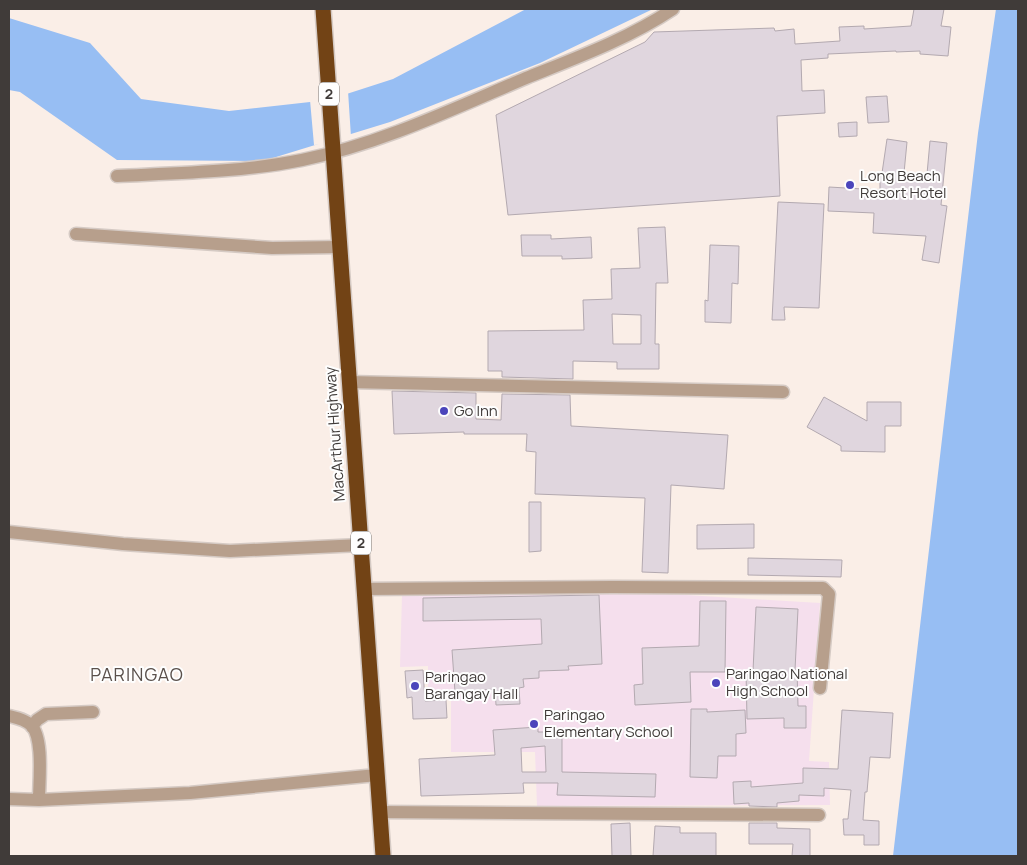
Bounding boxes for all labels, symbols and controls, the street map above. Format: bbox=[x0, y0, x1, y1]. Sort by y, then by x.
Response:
road number: 2 bbox=[319, 82, 339, 106]
place label: Long Beach Resort Hotel bbox=[860, 165, 947, 203]
marker: Long Beach Resort Hotel bbox=[844, 179, 856, 191]
street label: MacArthur Highway bbox=[319, 366, 350, 502]
place label: Go Inn bbox=[454, 400, 498, 421]
marker: Go Inn bbox=[438, 405, 450, 417]
road number: 2 bbox=[351, 532, 371, 554]
district label: PARINGAO bbox=[90, 662, 184, 686]
place label: Paringao National High School bbox=[726, 663, 848, 701]
place label: Paringao Barangay Hall bbox=[425, 666, 518, 704]
marker: Paringao National High School bbox=[710, 677, 722, 689]
marker: Paringao Barangay Hall bbox=[409, 680, 421, 692]
place label: Paringao Elementary School bbox=[544, 704, 673, 742]
marker: Paringao Elementary School bbox=[528, 718, 540, 730]

